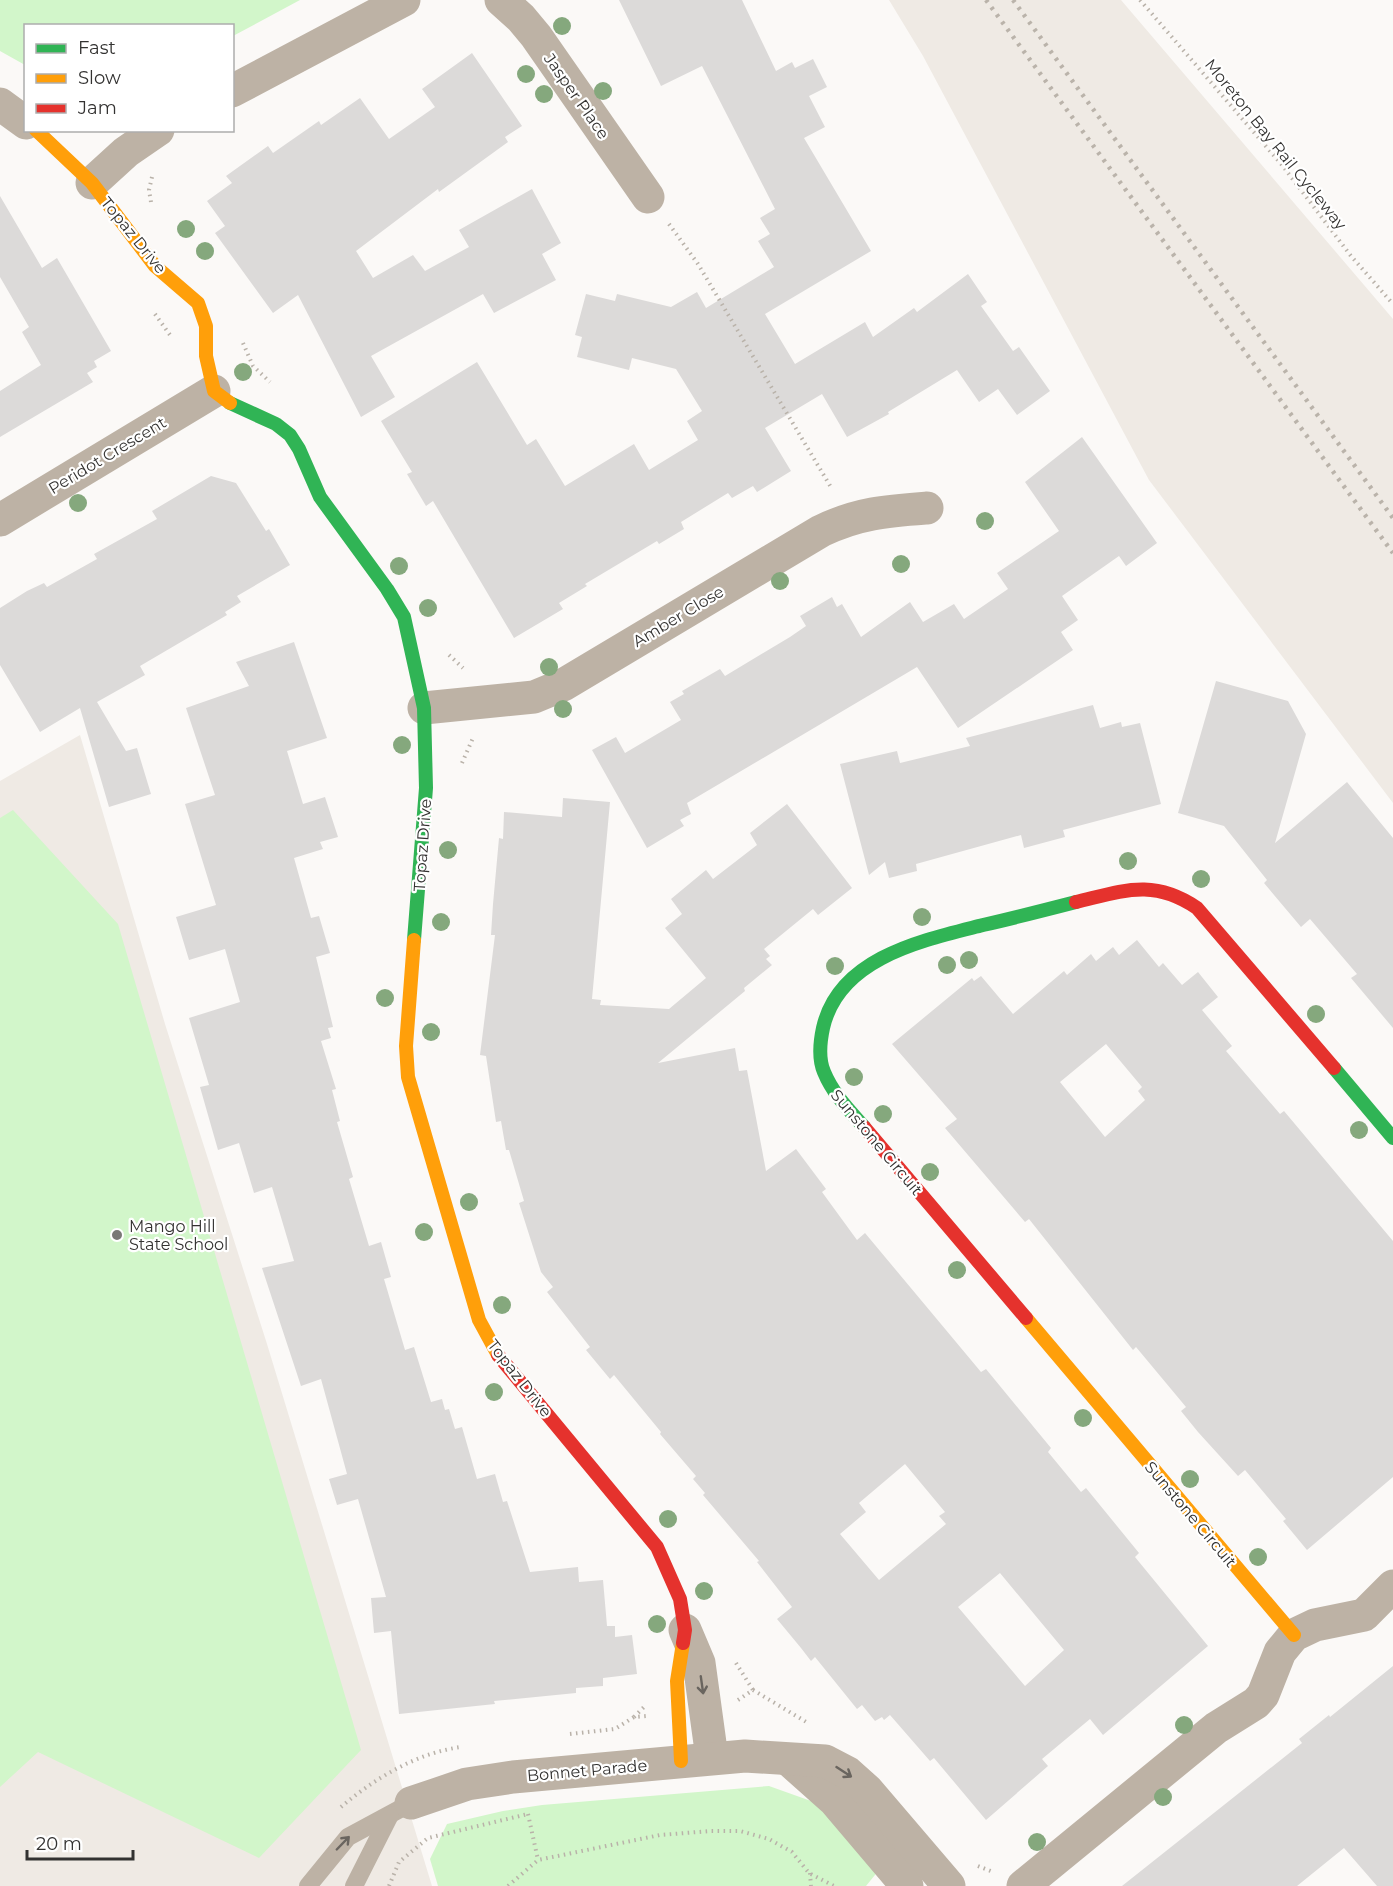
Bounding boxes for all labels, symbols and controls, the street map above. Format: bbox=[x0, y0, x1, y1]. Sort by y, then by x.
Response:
legend bbox=[24, 24, 234, 132]
text: Fast bbox=[78, 37, 116, 59]
street label: Jasper Place bbox=[540, 49, 613, 143]
street label: Moreton Bay Rail Cycleway bbox=[1201, 55, 1351, 234]
text: Slow bbox=[78, 67, 121, 89]
text: Jam bbox=[77, 97, 117, 119]
street label: Topaz Drive bbox=[97, 193, 170, 277]
street label: Peridot Crescent bbox=[45, 413, 170, 498]
street label: Amber Close bbox=[629, 582, 727, 651]
street label: Topaz Drive bbox=[410, 798, 435, 892]
street label: Sunstone Circuit bbox=[827, 1086, 927, 1200]
place label: Mango Hill State School bbox=[129, 1217, 228, 1254]
marker: Mango Hill State School bbox=[110, 1228, 124, 1242]
street label: Topaz Drive bbox=[484, 1336, 556, 1421]
street label: Sunstone Circuit bbox=[1141, 1458, 1241, 1572]
one-way arrow bbox=[697, 1674, 708, 1694]
street label: Bonnet Parade bbox=[526, 1756, 648, 1785]
one-way arrow bbox=[835, 1767, 852, 1779]
scale bar bbox=[27, 1823, 134, 1861]
text: 20 m bbox=[36, 1833, 82, 1855]
one-way arrow bbox=[336, 1836, 351, 1851]

